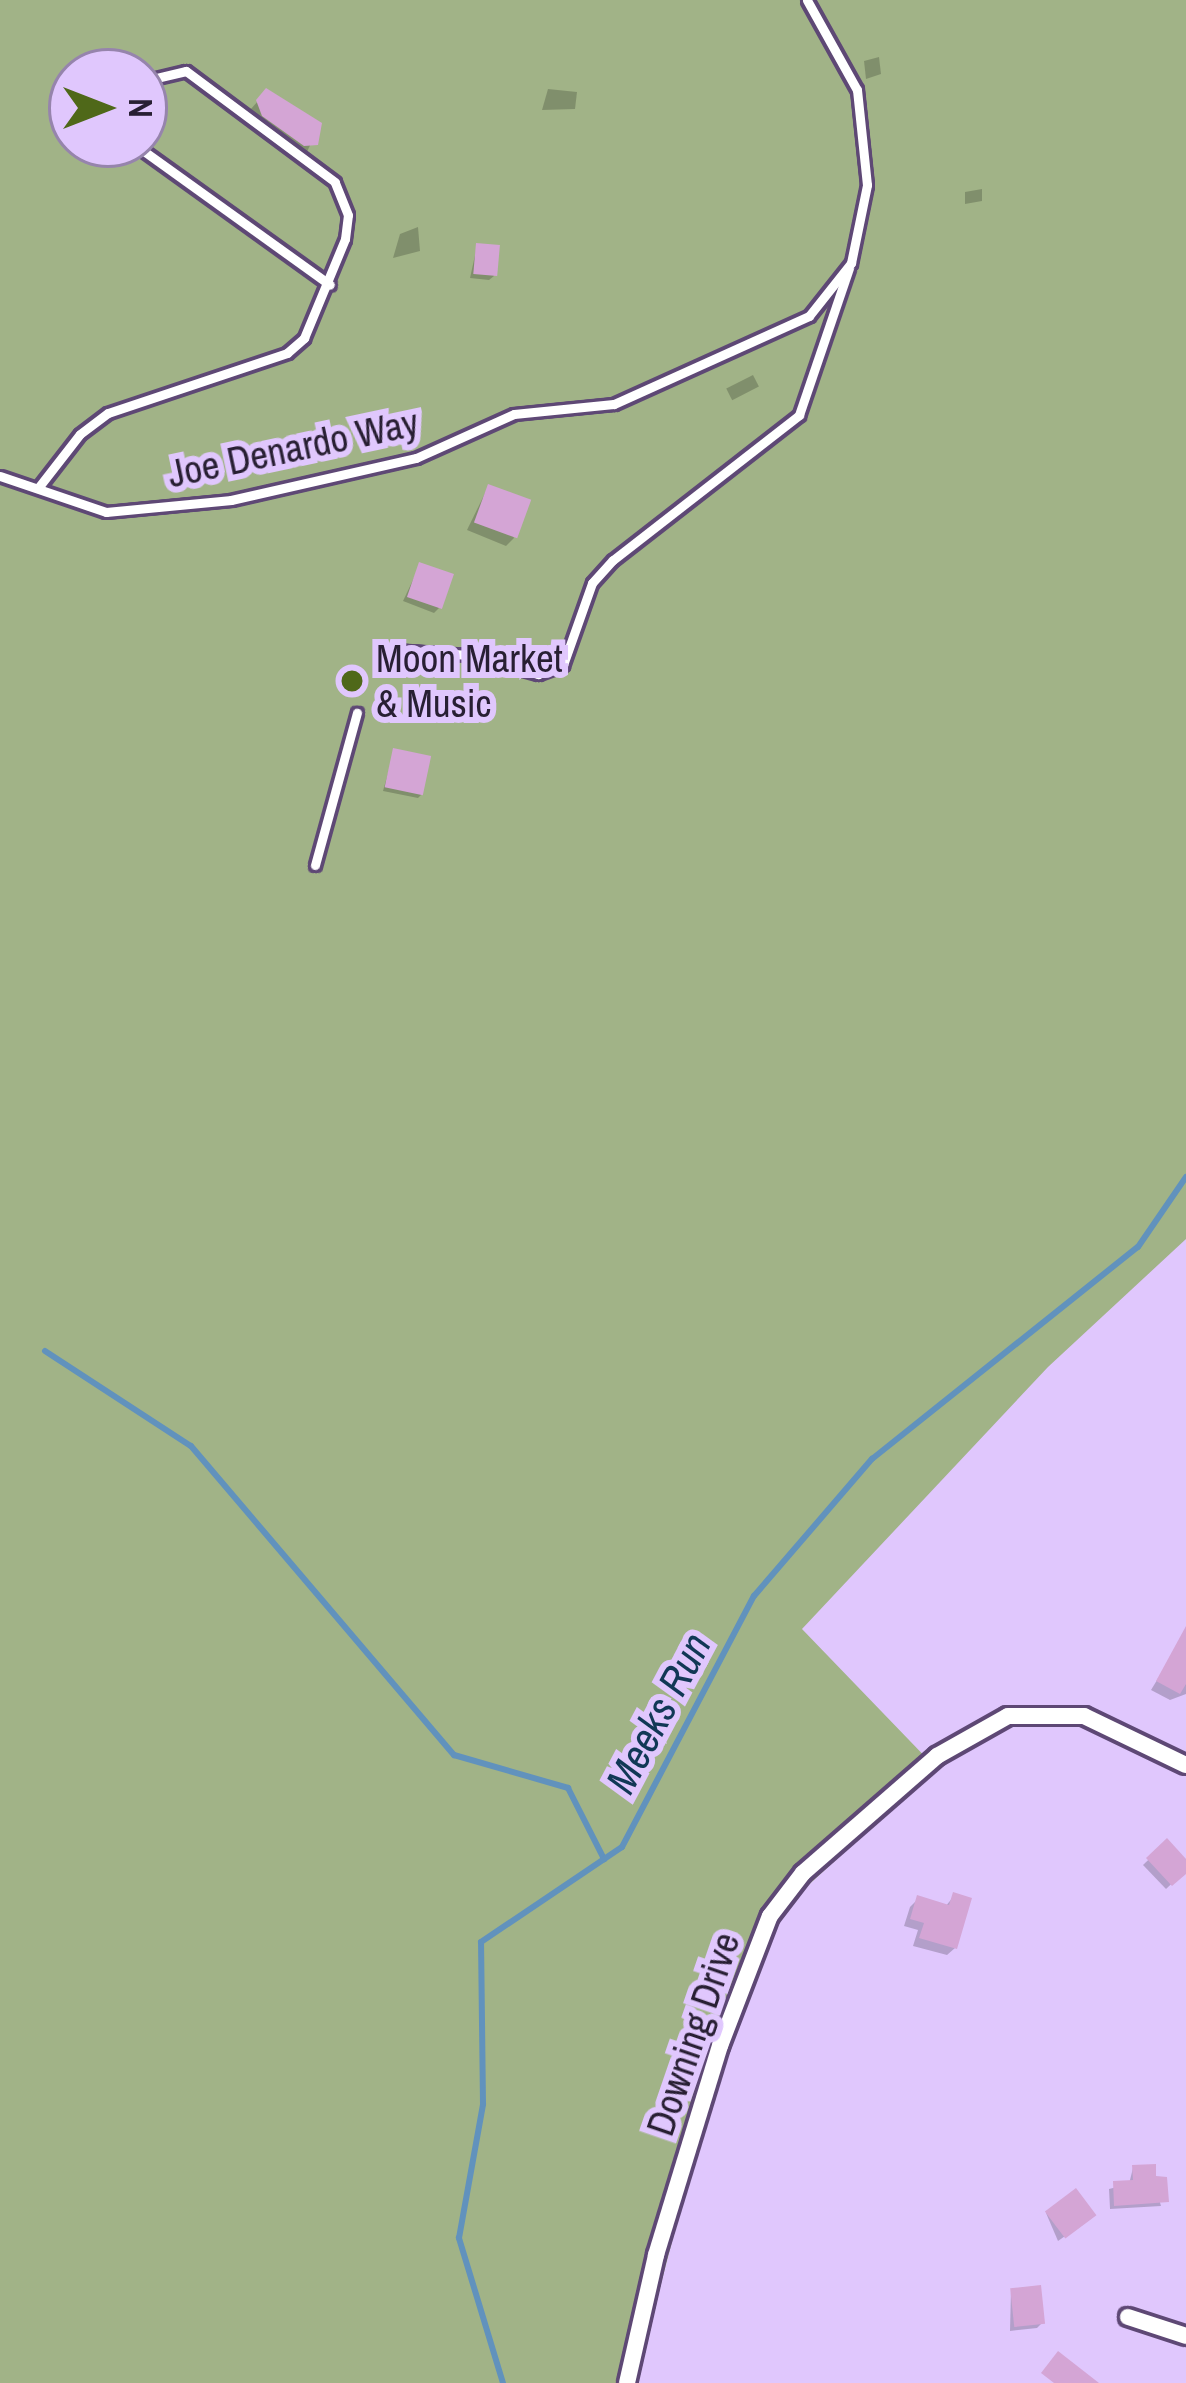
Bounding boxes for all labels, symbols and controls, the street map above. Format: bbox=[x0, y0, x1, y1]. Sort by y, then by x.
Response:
north arrow bbox=[48, 48, 168, 168]
text: N bbox=[119, 98, 163, 118]
street label: Joe Denardo Way bbox=[164, 399, 422, 497]
place label: Moon Market & Music bbox=[376, 636, 563, 727]
marker: Moon Market & Music bbox=[339, 668, 365, 694]
water label: Meeks Run bbox=[595, 1624, 721, 1802]
street label: Downing Drive bbox=[636, 1926, 750, 2142]

